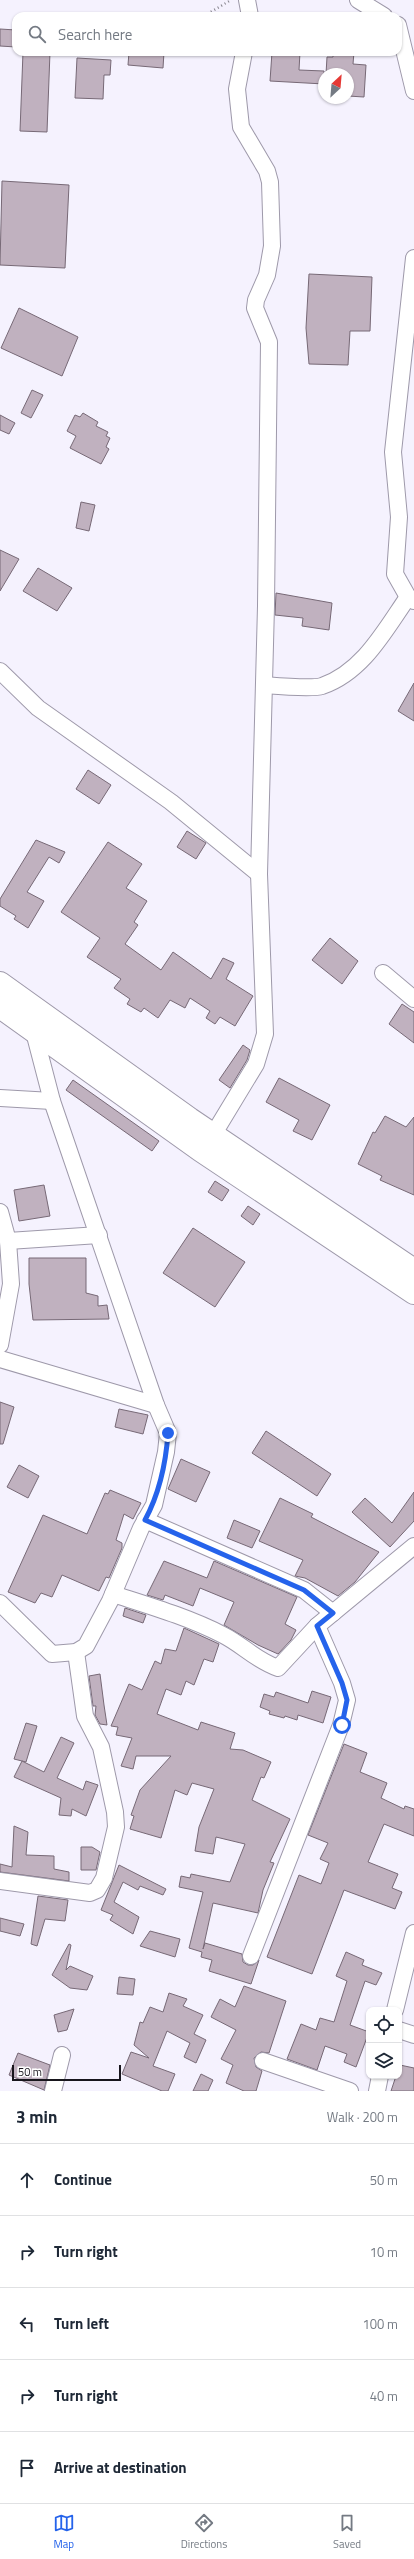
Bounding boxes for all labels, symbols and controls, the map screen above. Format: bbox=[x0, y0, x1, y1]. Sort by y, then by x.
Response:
search box bbox=[12, 12, 402, 56]
icon: search bbox=[26, 23, 48, 45]
text: Search here bbox=[58, 23, 132, 46]
north arrow bbox=[318, 68, 354, 104]
route end bbox=[159, 1424, 177, 1442]
route start bbox=[333, 1716, 351, 1734]
map controls bbox=[366, 2007, 402, 2079]
button: locate bbox=[366, 2007, 402, 2043]
button: layers bbox=[366, 2043, 402, 2079]
scale bar bbox=[12, 2063, 121, 2082]
text: 50 m bbox=[18, 2064, 42, 2080]
text: 3 min bbox=[16, 2104, 57, 2130]
text: Walk · 200 m bbox=[327, 2107, 398, 2127]
text: Continue bbox=[54, 2168, 112, 2191]
icon: ahead bbox=[16, 2169, 38, 2191]
text: 50 m bbox=[370, 2170, 398, 2190]
text: Turn right bbox=[54, 2240, 118, 2263]
icon: right bbox=[16, 2241, 38, 2263]
text: 10 m bbox=[370, 2242, 398, 2262]
text: Turn left bbox=[54, 2312, 109, 2335]
icon: left bbox=[16, 2313, 38, 2335]
text: 100 m bbox=[362, 2314, 398, 2334]
text: Turn right bbox=[54, 2384, 118, 2407]
icon: right bbox=[16, 2385, 38, 2407]
text: 40 m bbox=[370, 2386, 398, 2406]
text: Arrive at destination bbox=[54, 2456, 187, 2479]
icon: arrive bbox=[16, 2457, 38, 2479]
tab: Map bbox=[53, 2512, 75, 2552]
tab: Directions bbox=[181, 2512, 227, 2552]
tab: Saved bbox=[333, 2512, 361, 2552]

